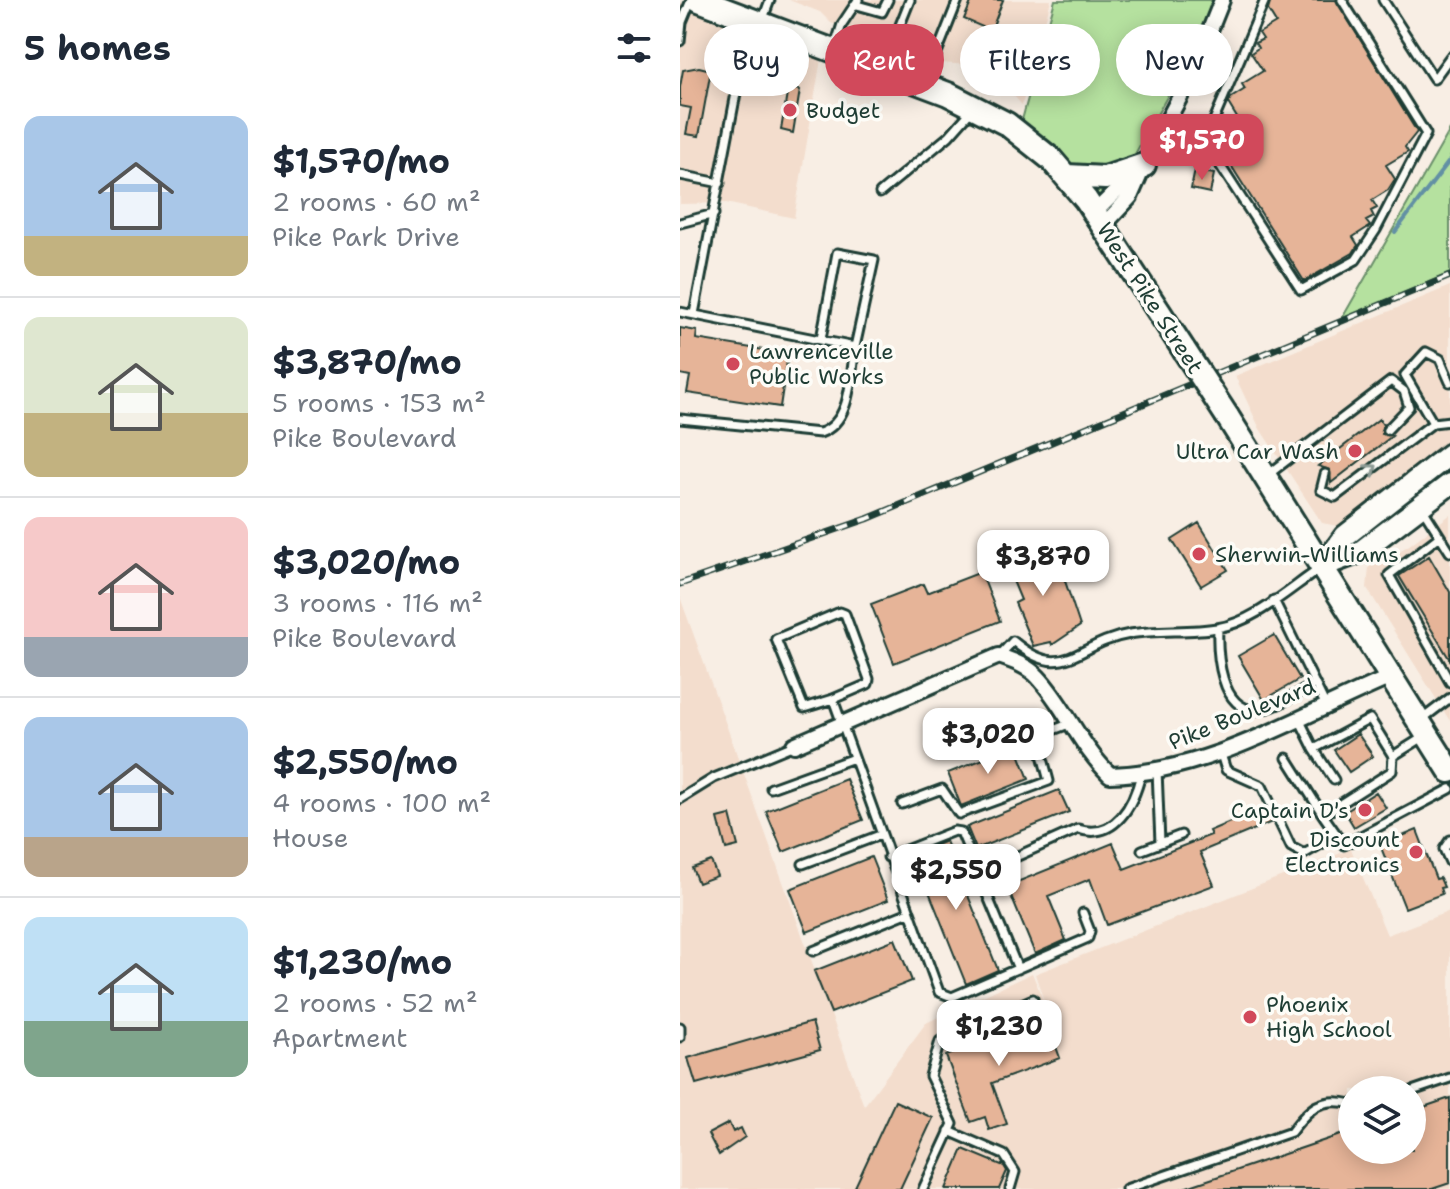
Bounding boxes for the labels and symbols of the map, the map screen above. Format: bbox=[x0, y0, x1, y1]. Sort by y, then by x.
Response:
place label: Budget bbox=[806, 96, 880, 125]
marker: Budget bbox=[781, 101, 799, 119]
pin: $1,570 bbox=[1137, 114, 1267, 182]
street label: West Pike Street bbox=[1090, 217, 1210, 379]
place label: Lawrenceville Public Works bbox=[749, 337, 894, 391]
marker: Lawrenceville Public Works bbox=[724, 355, 742, 373]
place label: Ultra Car Wash bbox=[1176, 437, 1339, 466]
marker: Ultra Car Wash bbox=[1346, 442, 1364, 460]
one-way arrow bbox=[1363, 465, 1378, 479]
pin: $3,870 bbox=[978, 530, 1108, 598]
place label: Sherwin-Williams bbox=[1215, 540, 1399, 569]
marker: Sherwin-Williams bbox=[1190, 545, 1208, 563]
street label: Pike Boulevard bbox=[1164, 671, 1320, 757]
pin: $3,020 bbox=[923, 708, 1053, 776]
place label: Captain D's bbox=[1231, 796, 1349, 825]
marker: Captain D's bbox=[1356, 801, 1374, 819]
place label: Discount Electronics bbox=[1285, 825, 1400, 879]
marker: Discount Electronics bbox=[1407, 843, 1425, 861]
pin: $2,550 bbox=[891, 844, 1021, 912]
place label: Phoenix High School bbox=[1266, 990, 1392, 1044]
pin: $1,230 bbox=[934, 1000, 1064, 1068]
marker: Phoenix High School bbox=[1241, 1008, 1259, 1026]

